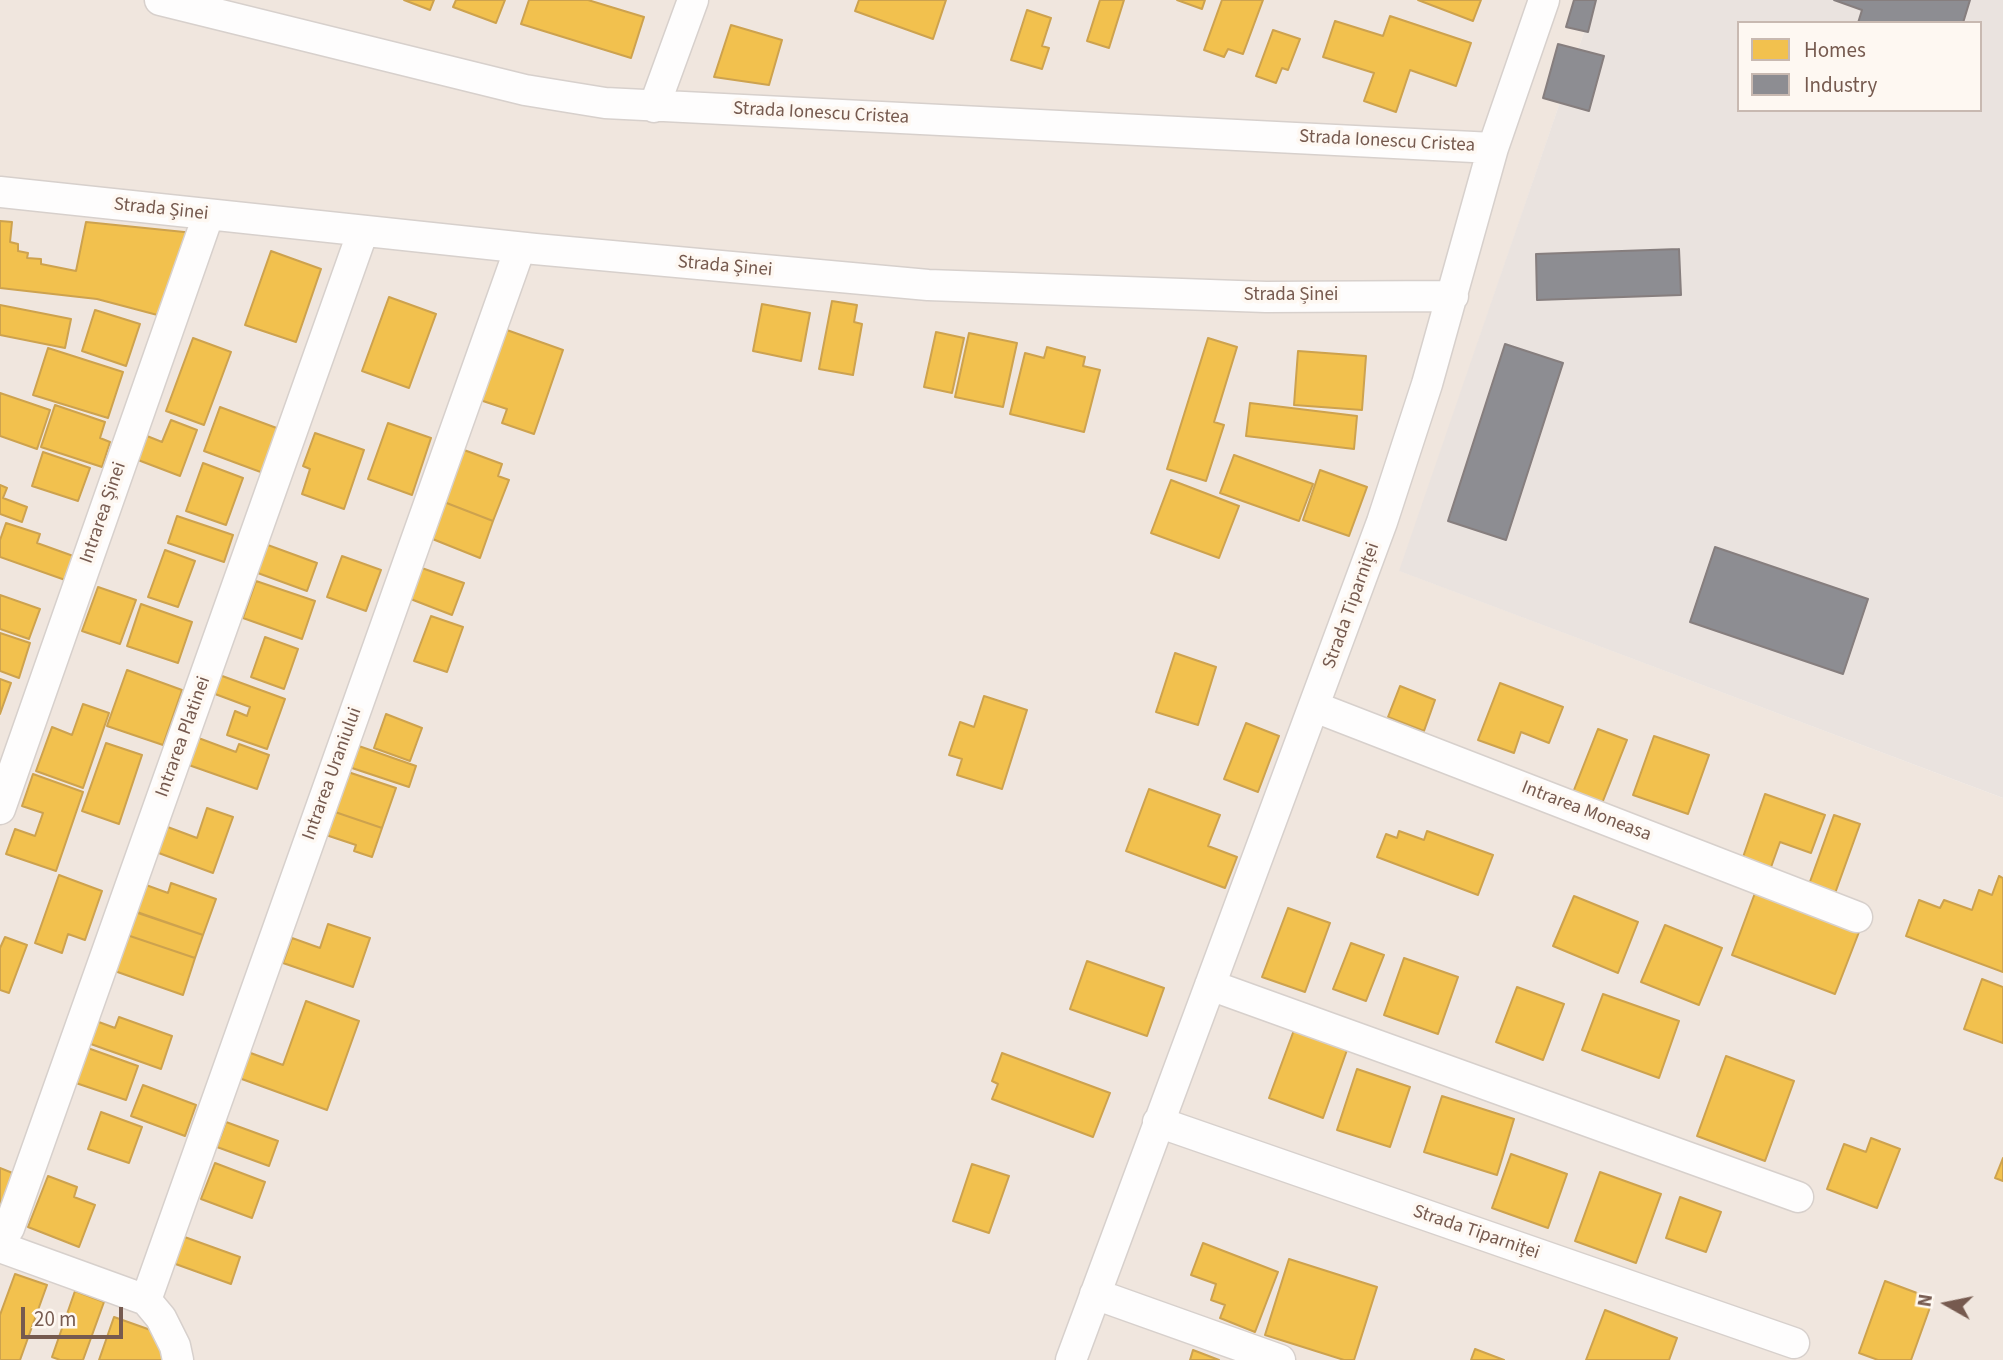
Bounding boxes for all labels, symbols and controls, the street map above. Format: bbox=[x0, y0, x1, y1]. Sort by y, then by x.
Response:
legend bbox=[1737, 21, 1982, 112]
text: Homes bbox=[1804, 35, 1866, 65]
text: Industry bbox=[1804, 70, 1877, 100]
street label: Strada Ionescu Cristea bbox=[732, 98, 910, 130]
street label: Strada Ionescu Cristea bbox=[1298, 126, 1476, 158]
street label: Strada Șinei bbox=[113, 194, 209, 226]
street label: Strada Șinei bbox=[677, 252, 773, 282]
street label: Strada Șinei bbox=[1243, 285, 1339, 307]
street label: Intrarea Șinei bbox=[76, 459, 132, 567]
street label: Strada Tiparniței bbox=[1319, 540, 1385, 672]
street label: Intrarea Platinei bbox=[152, 673, 216, 801]
street label: Intrarea Uraniului bbox=[298, 704, 368, 844]
street label: Intrarea Moneasa bbox=[1518, 777, 1654, 847]
street label: Strada Tiparniței bbox=[1410, 1201, 1542, 1265]
north arrow bbox=[1912, 1269, 1982, 1339]
text: N bbox=[1911, 1292, 1940, 1309]
scale bar bbox=[24, 1294, 126, 1338]
text: 20 m bbox=[34, 1304, 76, 1334]

